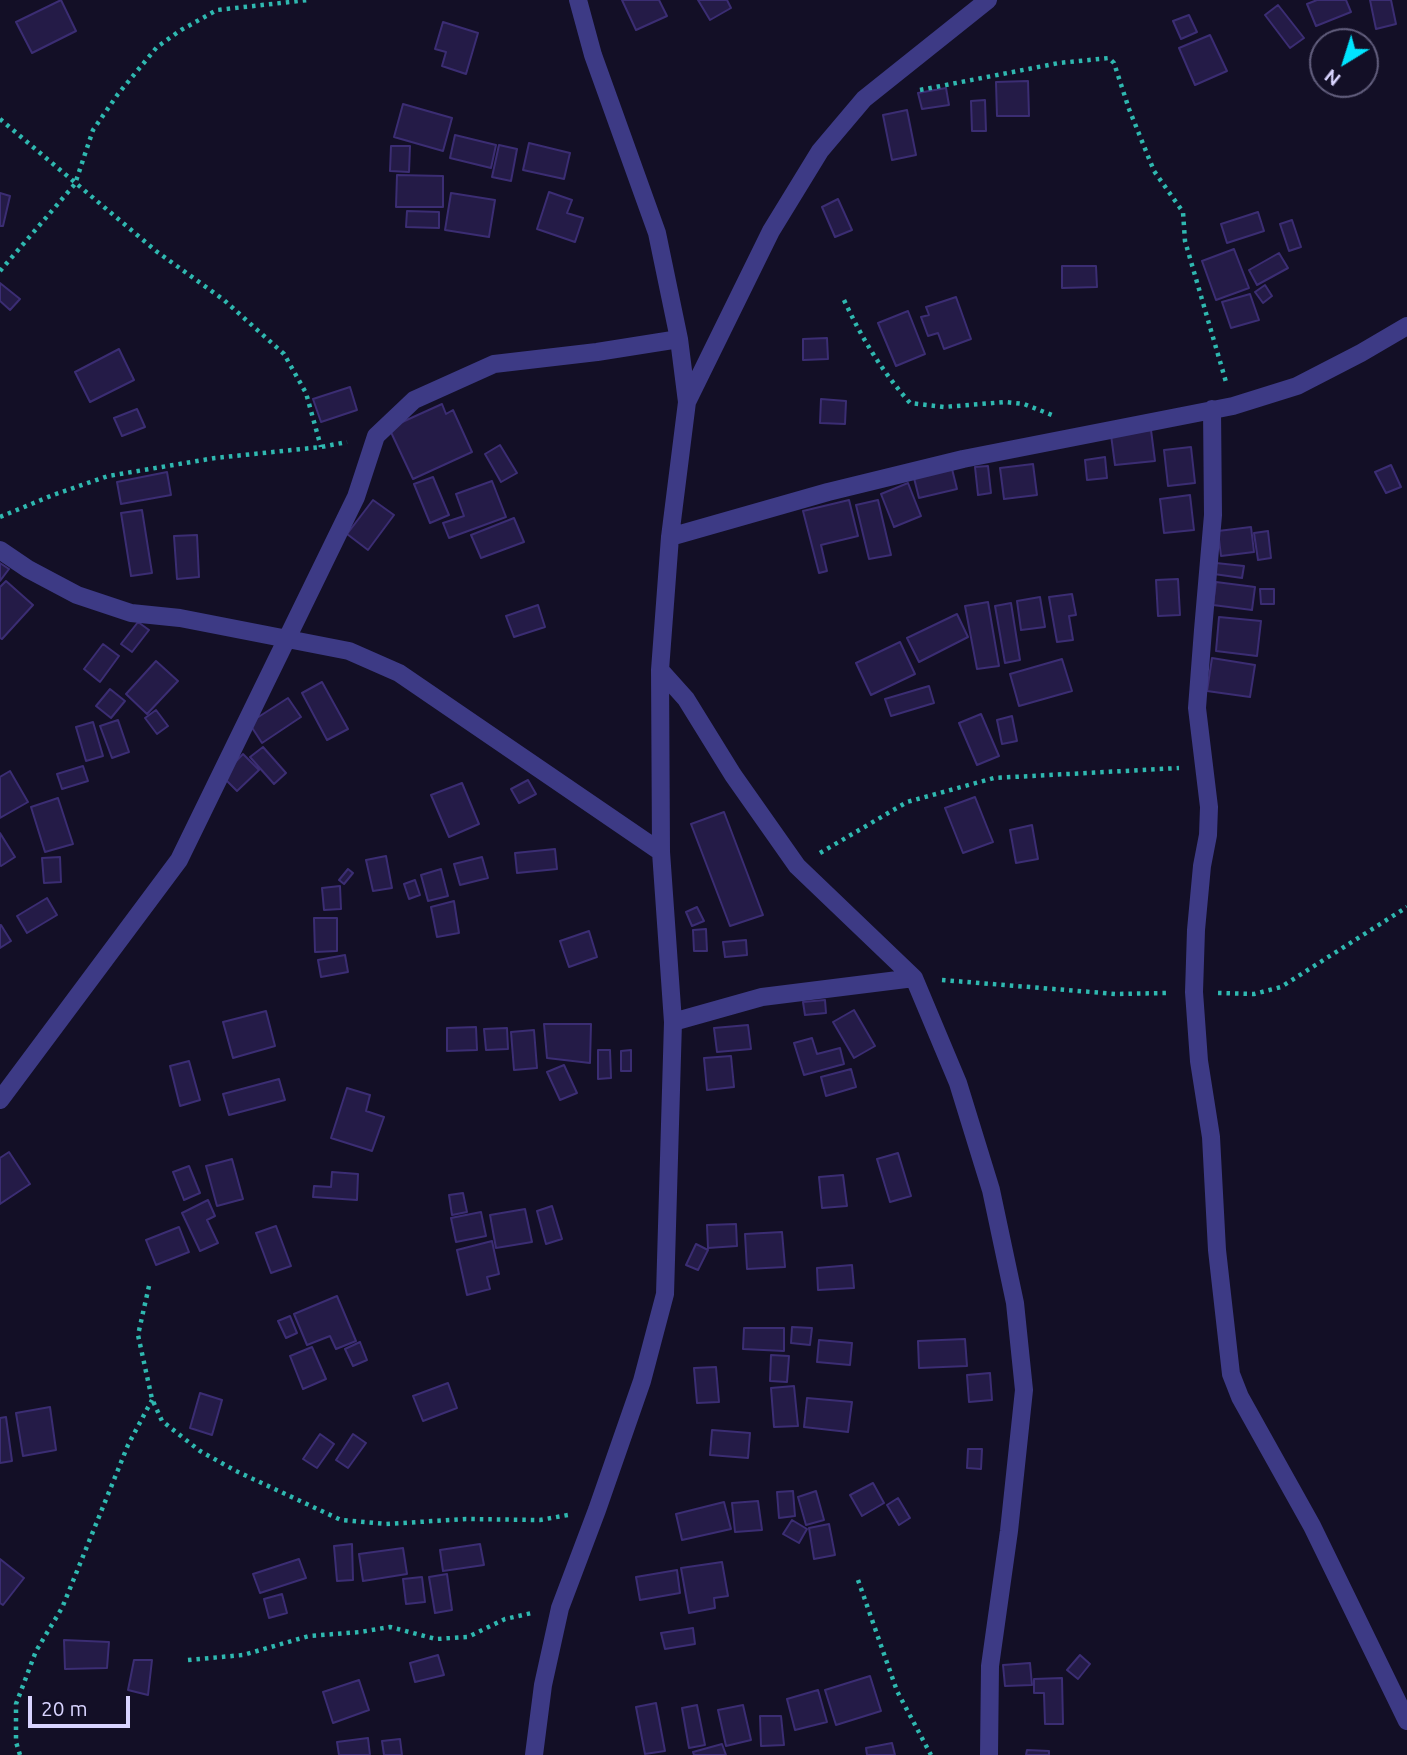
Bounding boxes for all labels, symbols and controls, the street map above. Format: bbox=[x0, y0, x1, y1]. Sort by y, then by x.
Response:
north arrow bbox=[1309, 28, 1379, 98]
text: N bbox=[1320, 65, 1345, 91]
scale bar bbox=[32, 1682, 133, 1726]
text: 20 m bbox=[41, 1696, 88, 1720]

